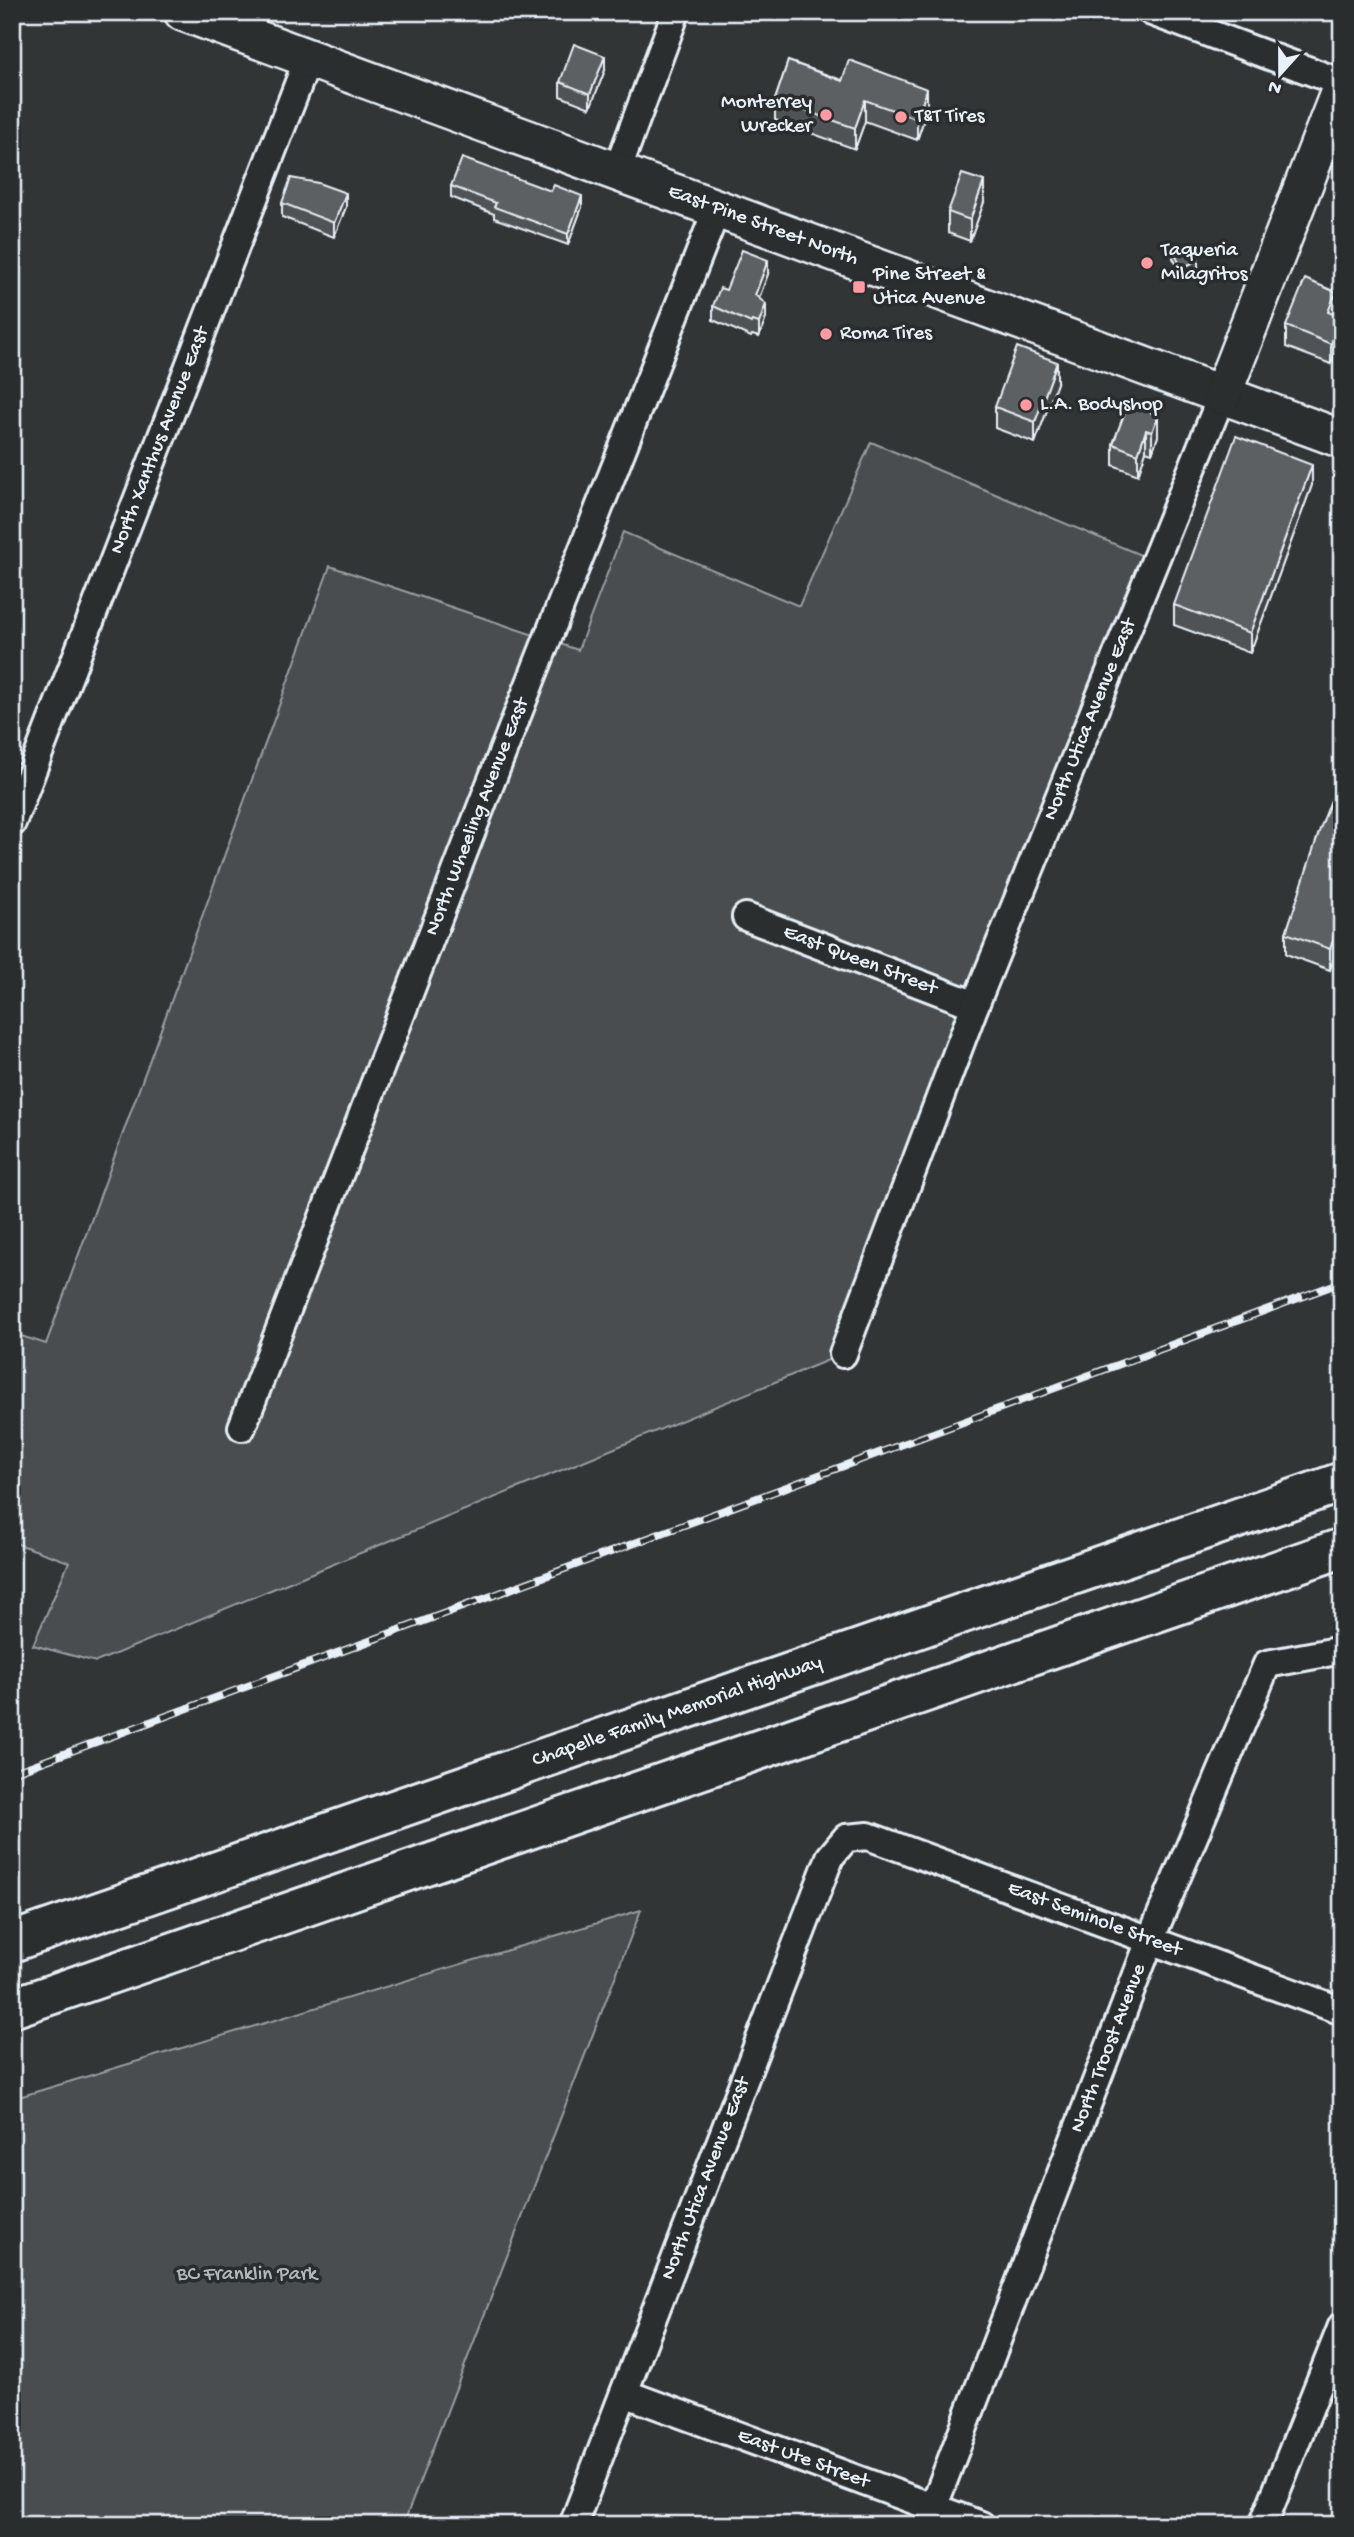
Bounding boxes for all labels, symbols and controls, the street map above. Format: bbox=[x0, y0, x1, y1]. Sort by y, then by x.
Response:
north arrow bbox=[1246, 38, 1316, 108]
text: N bbox=[1265, 74, 1285, 100]
place label: Monterrey Wrecker bbox=[721, 91, 814, 140]
place label: T&T Tires bbox=[914, 105, 986, 130]
marker: Monterrey Wrecker bbox=[818, 107, 834, 123]
marker: T&T Tires bbox=[893, 109, 909, 125]
street label: East Pine Street North bbox=[664, 179, 862, 272]
place label: Taqueria Milagritos bbox=[1160, 239, 1249, 288]
marker: Taqueria Milagritos bbox=[1139, 255, 1155, 271]
place label: Pine Street & Utica Avenue bbox=[872, 263, 986, 312]
marker: Pine Street & Utica Avenue bbox=[851, 279, 867, 295]
street label: North Xanthus Avenue East bbox=[105, 321, 216, 558]
place label: Roma Tires bbox=[840, 322, 933, 347]
marker: Roma Tires bbox=[818, 326, 834, 342]
place label: L.A. Bodyshop bbox=[1040, 393, 1163, 418]
marker: L.A. Bodyshop bbox=[1018, 397, 1034, 413]
street label: North Utica Avenue East bbox=[1039, 613, 1143, 824]
street label: North Wheeling Avenue East bbox=[420, 692, 536, 939]
street label: East Queen Street bbox=[779, 920, 943, 1002]
street label: Chapelle Family Memorial Highway bbox=[529, 1650, 826, 1774]
street label: East Seminole Street bbox=[1004, 1876, 1187, 1964]
street label: North Troost Avenue bbox=[1065, 1959, 1153, 2136]
street label: North Utica Avenue East bbox=[656, 2072, 757, 2284]
park label: BC Franklin Park bbox=[176, 2263, 320, 2288]
street label: East Ute Street bbox=[734, 2423, 875, 2496]

